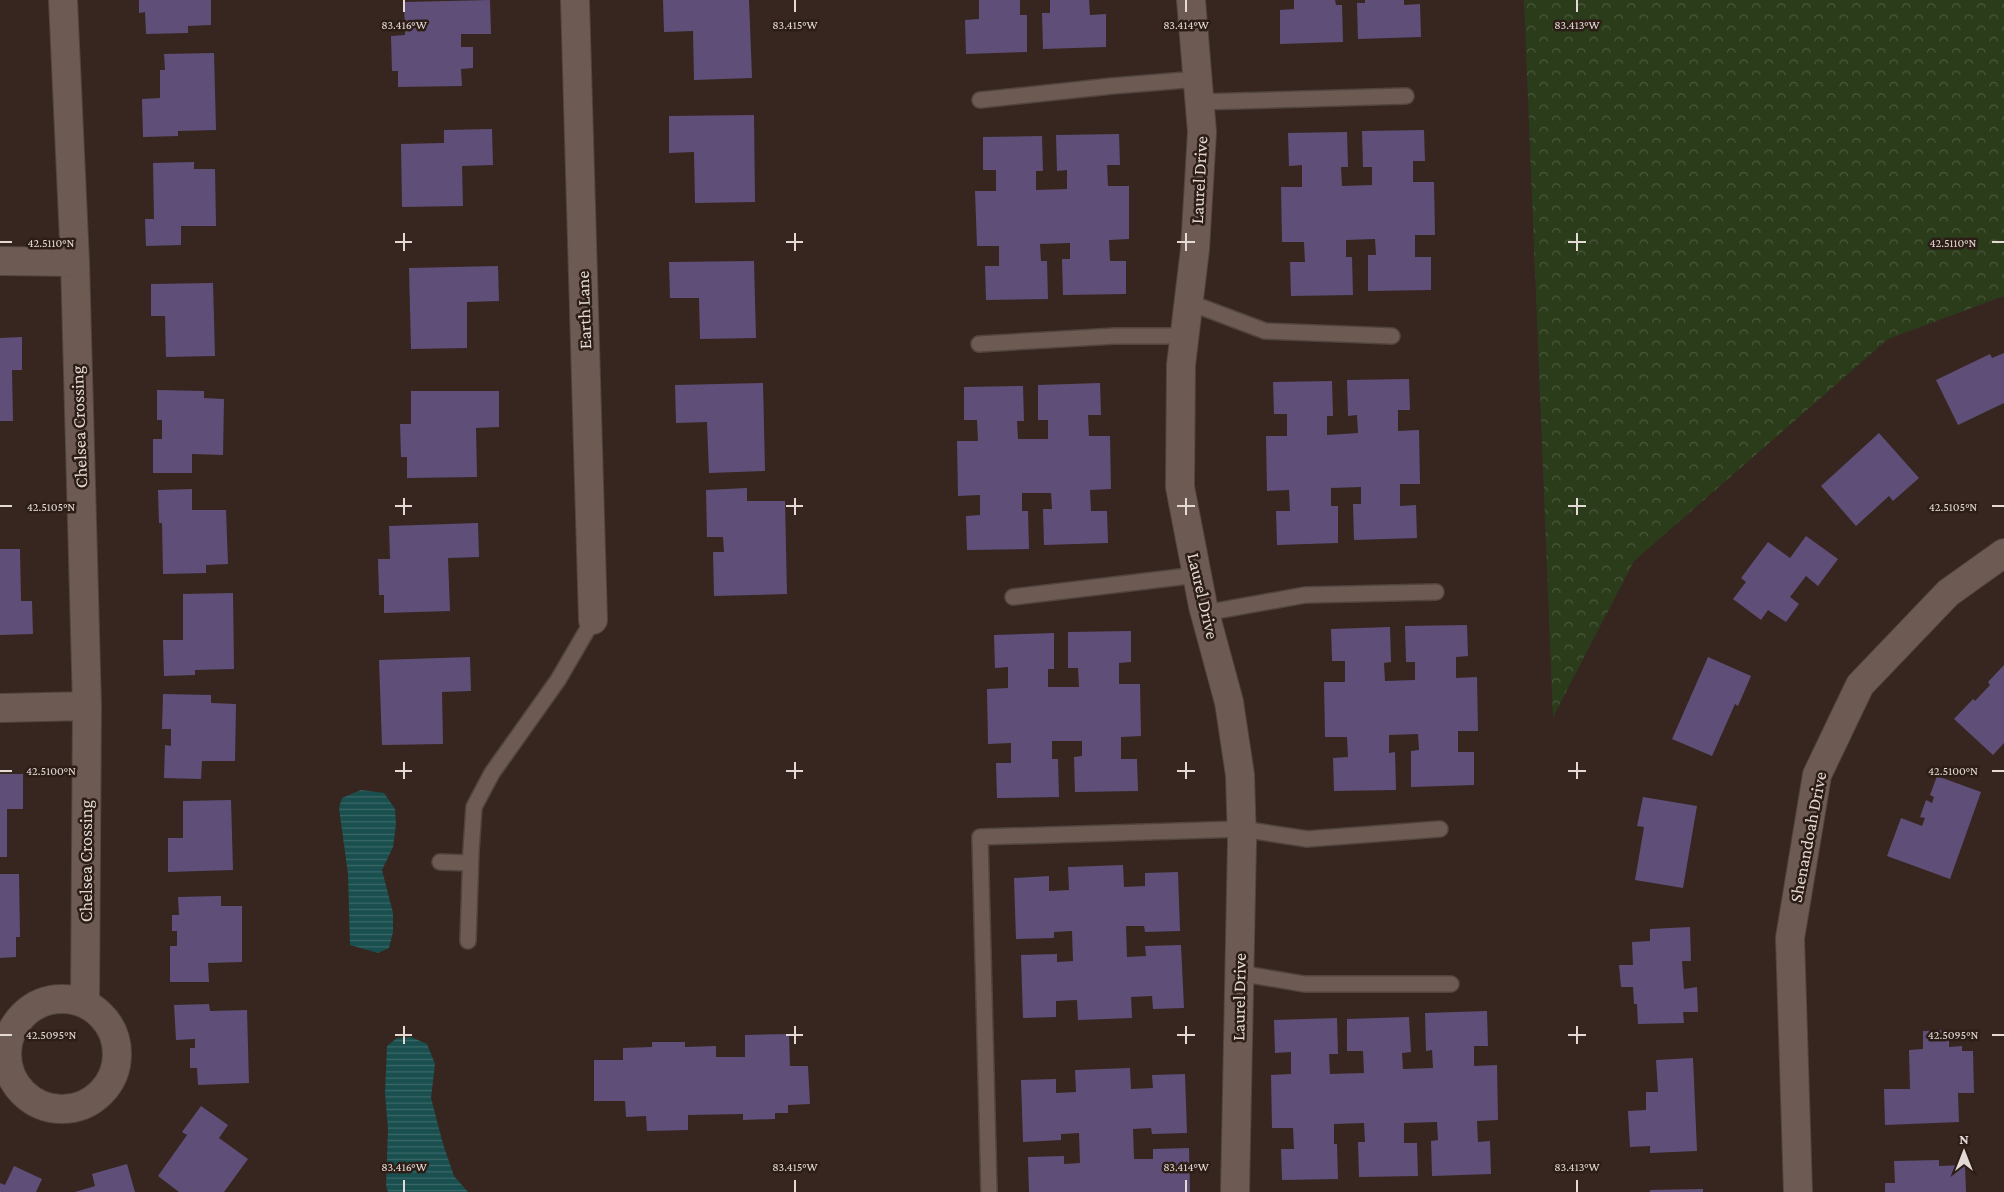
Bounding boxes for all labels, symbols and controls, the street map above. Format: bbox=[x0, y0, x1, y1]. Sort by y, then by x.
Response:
text: 83.416°W bbox=[381, 18, 427, 32]
text: 83.415°W bbox=[772, 18, 818, 32]
text: 83.414°W bbox=[1163, 18, 1209, 32]
text: 83.413°W bbox=[1554, 18, 1600, 32]
street label: Laurel Drive bbox=[1187, 135, 1211, 224]
text: 42.5110°N bbox=[28, 236, 75, 250]
text: 42.5110°N bbox=[1930, 236, 1977, 250]
street label: Earth Lane bbox=[573, 270, 595, 350]
street label: Chelsea Crossing bbox=[67, 365, 91, 489]
text: 42.5105°N bbox=[27, 500, 75, 514]
text: 42.5105°N bbox=[1929, 500, 1977, 514]
street label: Laurel Drive bbox=[1183, 551, 1223, 641]
text: 42.5100°N bbox=[26, 764, 76, 778]
text: 42.5100°N bbox=[1928, 764, 1978, 778]
street label: Shenandoah Drive bbox=[1786, 770, 1830, 904]
street label: Chelsea Crossing bbox=[76, 800, 96, 922]
street label: Laurel Drive bbox=[1228, 953, 1250, 1041]
text: 42.5095°N bbox=[26, 1028, 76, 1042]
text: 42.5095°N bbox=[1928, 1028, 1978, 1042]
north arrow bbox=[1939, 1127, 1989, 1177]
text: N bbox=[1959, 1131, 1969, 1147]
text: 83.416°W bbox=[381, 1160, 427, 1174]
text: 83.415°W bbox=[772, 1160, 818, 1174]
text: 83.414°W bbox=[1163, 1160, 1209, 1174]
text: 83.413°W bbox=[1554, 1160, 1600, 1174]

